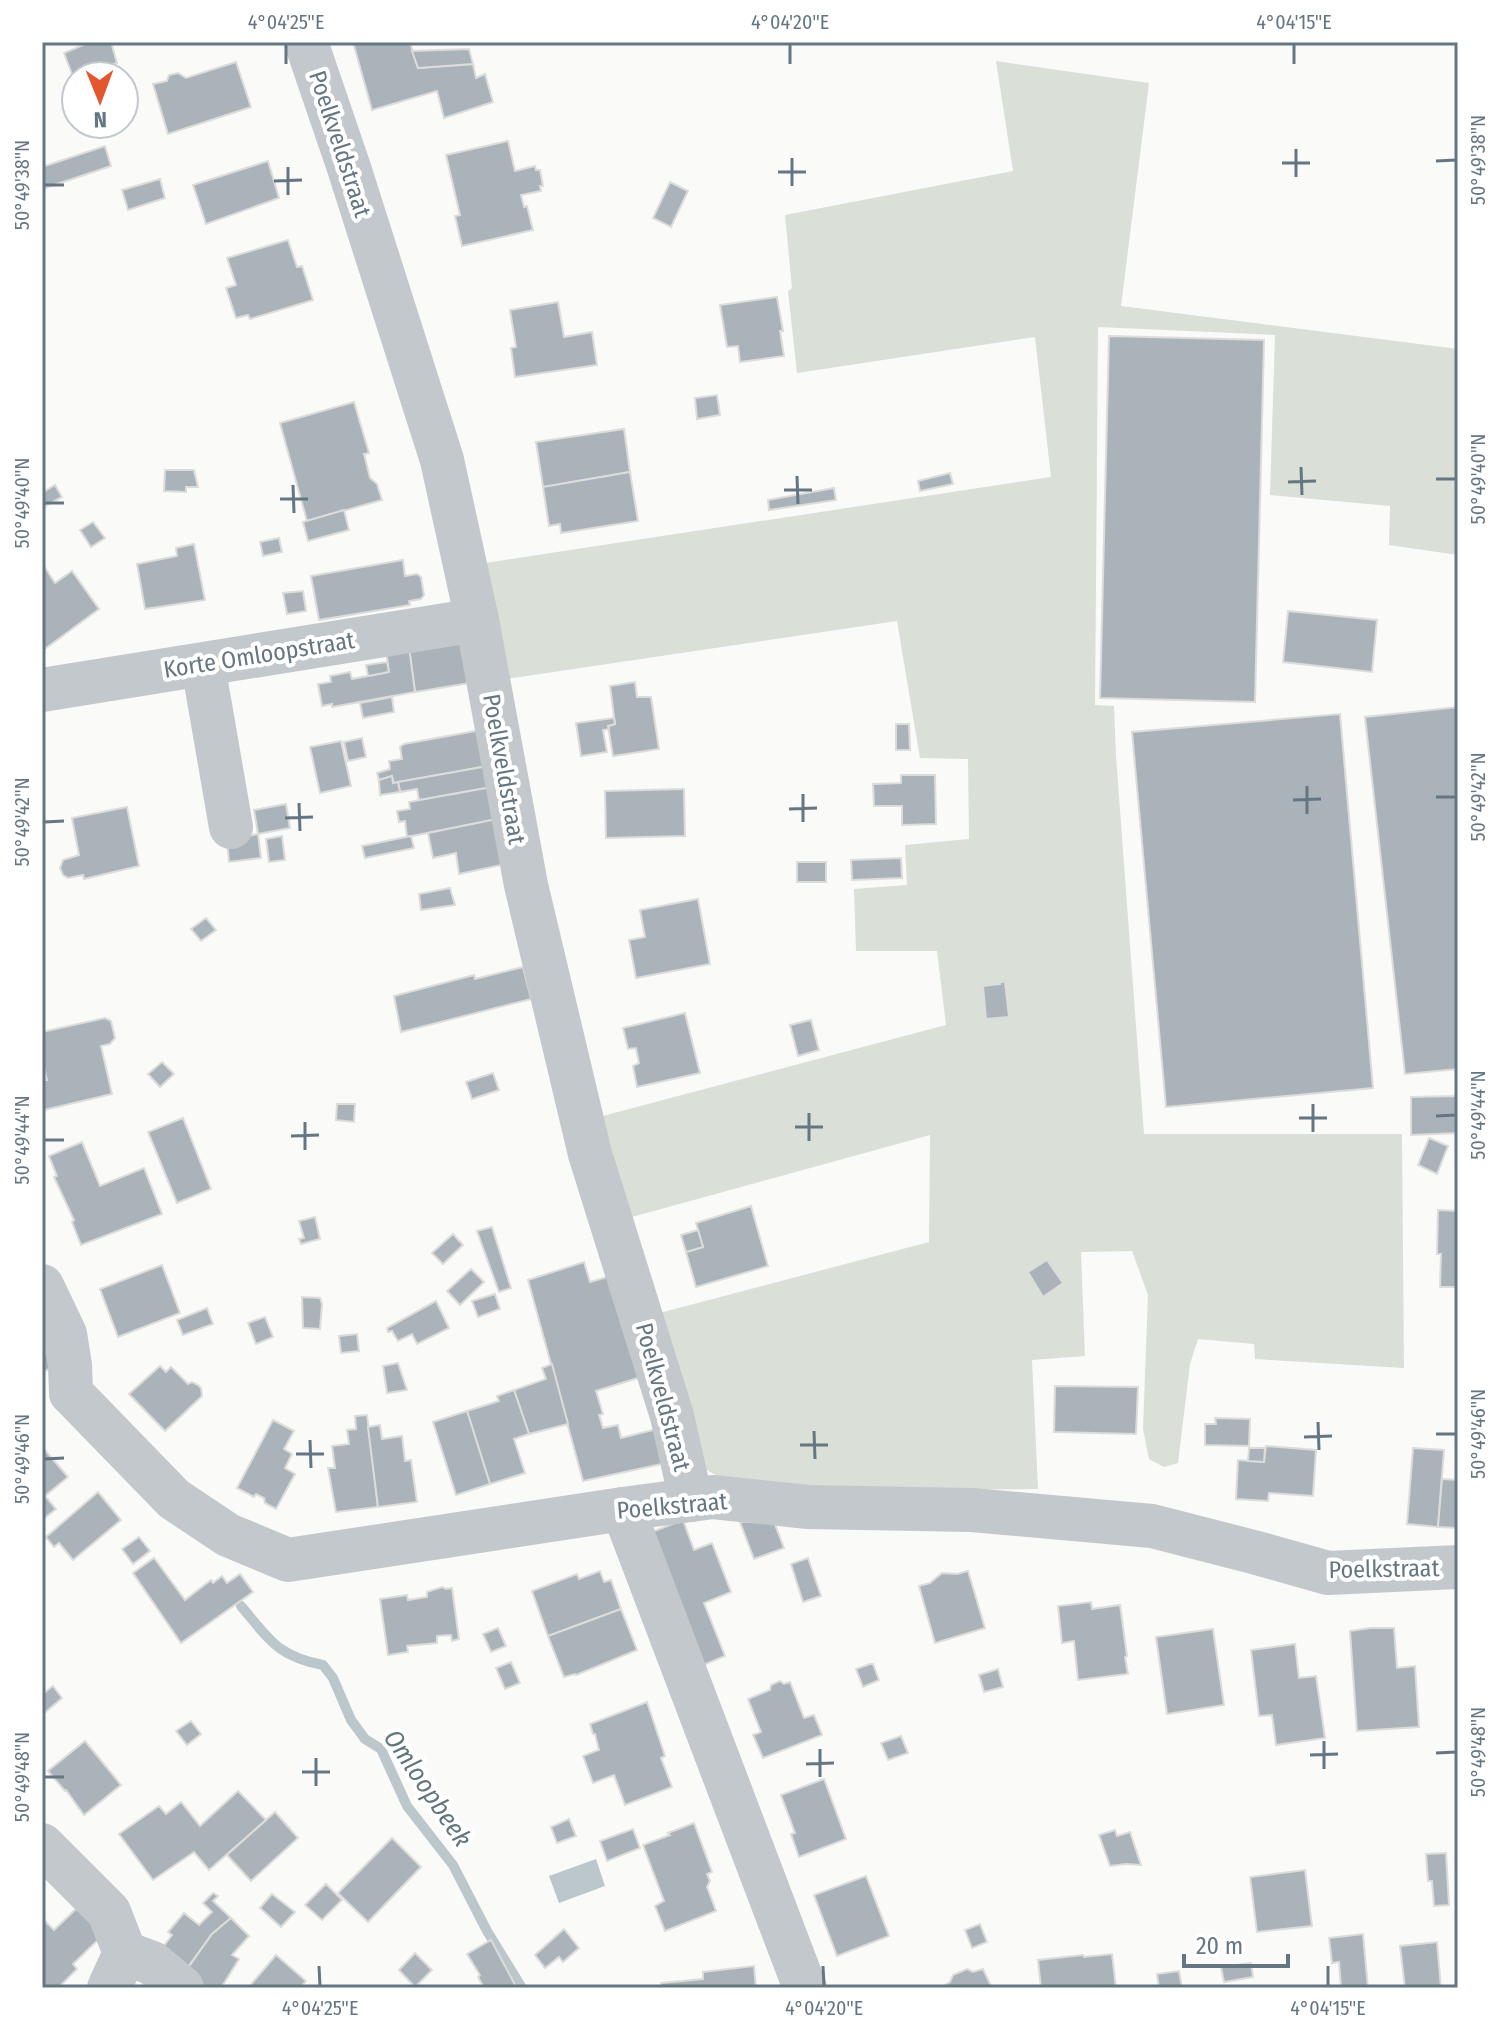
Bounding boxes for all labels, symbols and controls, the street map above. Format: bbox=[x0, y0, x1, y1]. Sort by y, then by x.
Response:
text: 4°04'25"E bbox=[248, 10, 324, 34]
text: 4°04'20"E bbox=[751, 10, 829, 34]
text: 4°04'15"E bbox=[1256, 10, 1332, 34]
north arrow bbox=[60, 60, 140, 140]
street label: Poelkveldstraat bbox=[303, 67, 377, 221]
text: N bbox=[94, 106, 107, 133]
text: 50°49'38"N bbox=[1466, 115, 1490, 205]
text: 50°49'38"N bbox=[10, 140, 34, 230]
text: 50°49'40"N bbox=[1466, 434, 1490, 524]
text: 50°49'40"N bbox=[10, 458, 34, 548]
street label: Korte Omloopstraat bbox=[161, 626, 357, 684]
street label: Poelkveldstraat bbox=[477, 692, 531, 847]
text: 50°49'42"N bbox=[1466, 752, 1490, 842]
text: 50°49'42"N bbox=[10, 777, 34, 867]
text: 50°49'44"N bbox=[1466, 1070, 1490, 1160]
text: 50°49'44"N bbox=[10, 1095, 34, 1185]
street label: Poelkveldstraat bbox=[630, 1320, 696, 1474]
text: 50°49'46"N bbox=[1466, 1389, 1490, 1479]
text: 50°49'46"N bbox=[10, 1414, 34, 1504]
street label: Poelkstraat bbox=[616, 1487, 728, 1525]
street label: Poelkstraat bbox=[1328, 1554, 1440, 1584]
text: 50°49'48"N bbox=[1466, 1707, 1490, 1797]
water label: Omloopbeek bbox=[377, 1724, 478, 1853]
text: 50°49'48"N bbox=[10, 1732, 34, 1822]
scale bar bbox=[1184, 1918, 1288, 1968]
text: 20 m bbox=[1196, 1932, 1243, 1960]
text: 4°04'25"E bbox=[282, 1996, 358, 2020]
text: 4°04'20"E bbox=[785, 1996, 863, 2020]
text: 4°04'15"E bbox=[1290, 1996, 1366, 2020]

